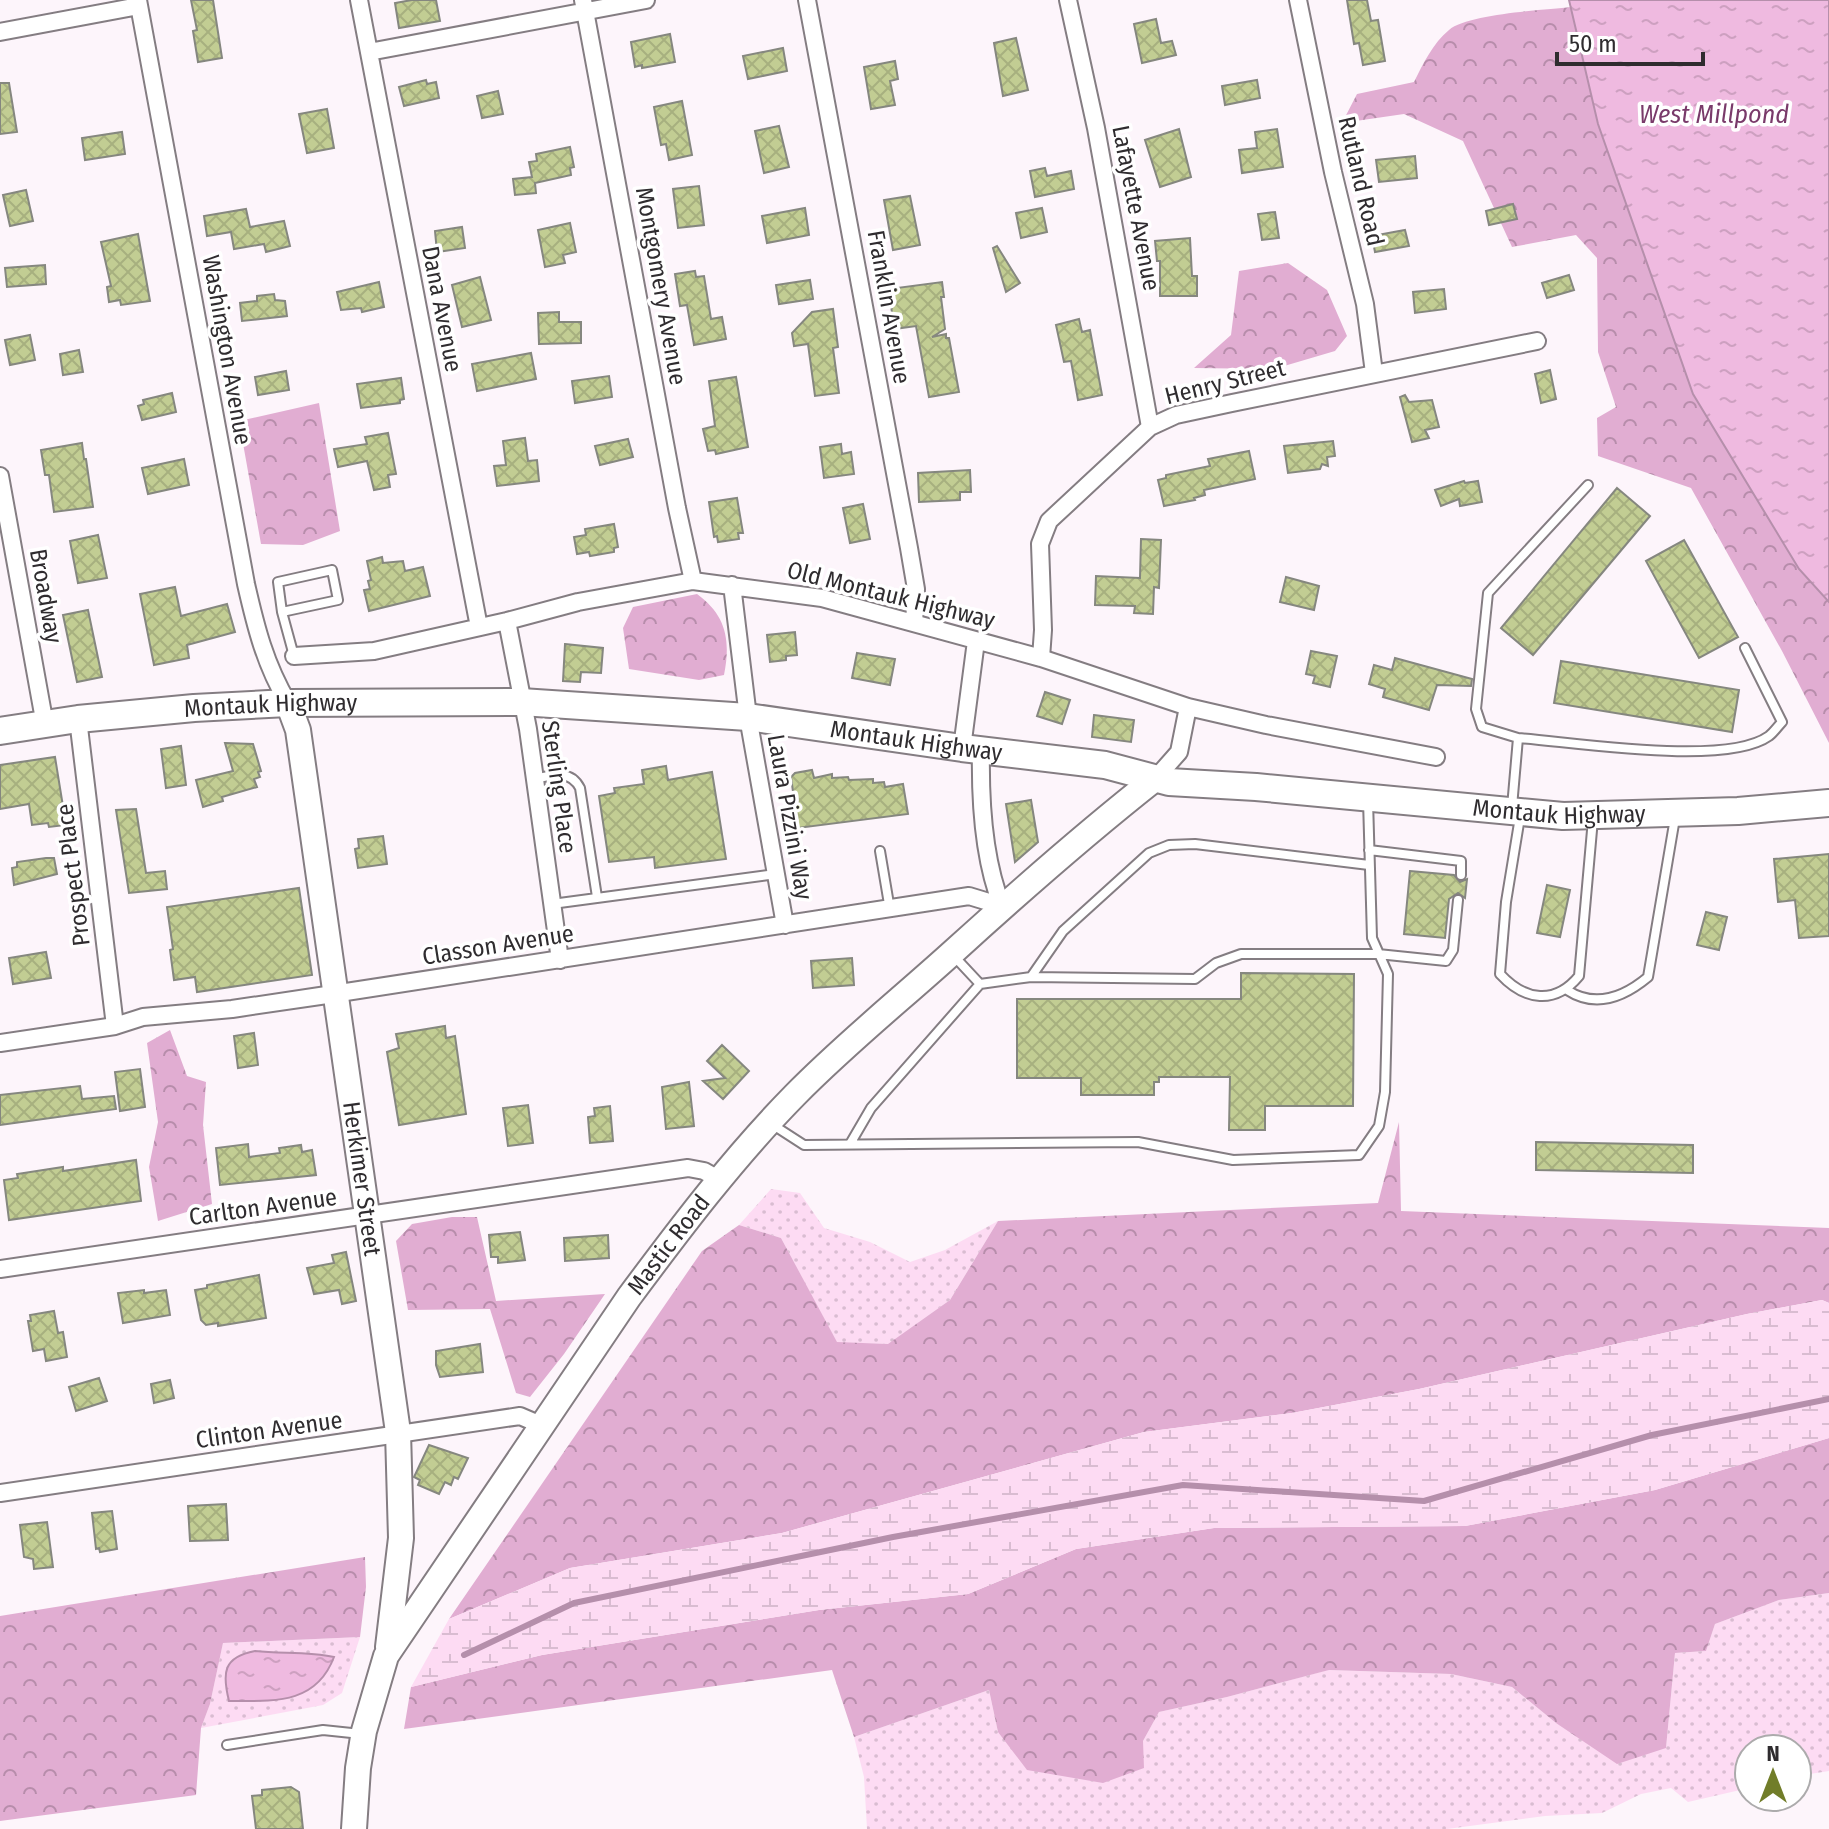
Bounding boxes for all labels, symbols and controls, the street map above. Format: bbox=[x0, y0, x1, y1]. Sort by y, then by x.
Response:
scale bar bbox=[1557, 16, 1703, 66]
text: 50 m bbox=[1569, 30, 1617, 58]
water label: West Millpond bbox=[1639, 99, 1789, 130]
street label: Rutland Road bbox=[1332, 113, 1390, 249]
street label: Lafayette Avenue bbox=[1106, 123, 1166, 293]
street label: Montgomery Avenue bbox=[630, 185, 692, 387]
street label: Franklin Avenue bbox=[862, 228, 916, 386]
street label: Dana Avenue bbox=[416, 244, 468, 374]
street label: Washington Avenue bbox=[197, 253, 257, 447]
street label: Henry Street bbox=[1162, 354, 1288, 410]
street label: Broadway bbox=[24, 547, 68, 646]
street label: Old Montauk Highway bbox=[784, 556, 998, 634]
street label: Montauk Highway bbox=[183, 689, 357, 723]
street label: Montauk Highway bbox=[828, 715, 1004, 767]
street label: Sterling Place bbox=[536, 719, 582, 855]
street label: Laura Pizzini Way bbox=[762, 732, 818, 902]
street label: Montauk Highway bbox=[1471, 794, 1646, 830]
street label: Prospect Place bbox=[50, 802, 96, 948]
street label: Classon Avenue bbox=[420, 919, 576, 971]
street label: Herkimer Street bbox=[337, 1100, 387, 1258]
street label: Carlton Avenue bbox=[187, 1183, 339, 1231]
street label: Mastic Road bbox=[622, 1189, 716, 1300]
street label: Clinton Avenue bbox=[194, 1406, 344, 1454]
north arrow bbox=[1733, 1733, 1813, 1813]
text: N bbox=[1766, 1740, 1780, 1767]

